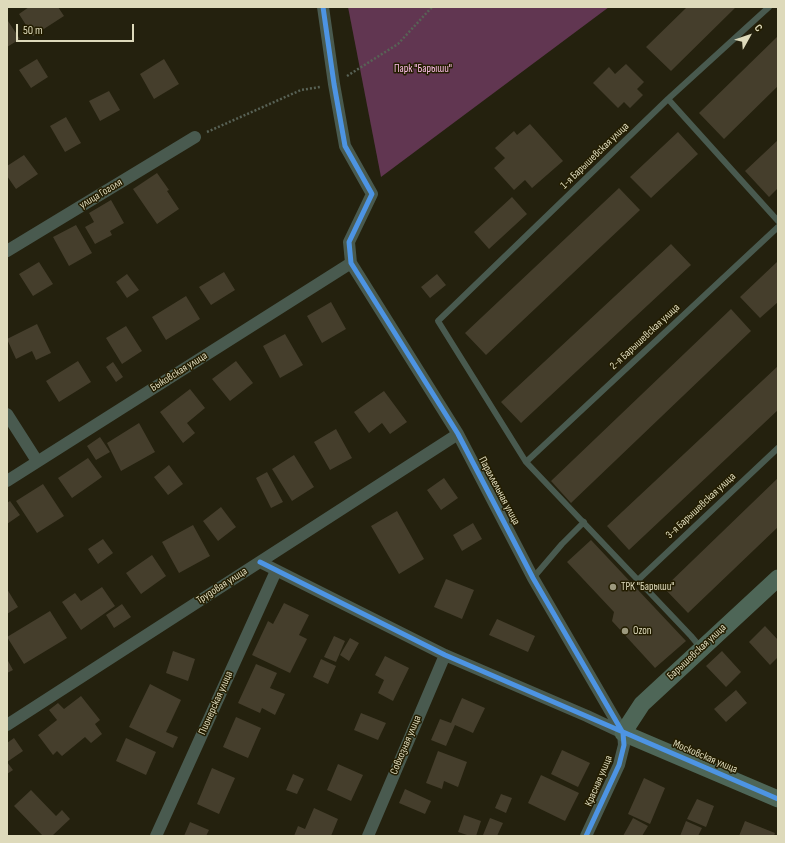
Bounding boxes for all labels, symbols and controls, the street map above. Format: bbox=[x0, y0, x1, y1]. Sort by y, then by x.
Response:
scale bar bbox=[18, 16, 136, 42]
north arrow bbox=[729, 16, 769, 56]
text: С bbox=[752, 22, 765, 34]
text: 50 m bbox=[23, 23, 43, 38]
park label: Парк "Барыши" bbox=[394, 62, 452, 76]
street label: 1-я Барышевская улица bbox=[558, 120, 632, 192]
street label: улица Гоголя bbox=[77, 176, 125, 212]
street label: 2-я Барышевская улица bbox=[607, 301, 683, 373]
street label: Быковская улица bbox=[148, 349, 210, 395]
street label: Параллельная улица bbox=[475, 455, 523, 527]
street label: 3-я Барышевская улица bbox=[663, 470, 739, 542]
street label: Трудовая улица bbox=[194, 565, 250, 607]
place label: ТРК "Барыши" bbox=[621, 580, 675, 594]
marker: ТРК "Барыши" bbox=[608, 582, 618, 592]
street label: Барышевская улица bbox=[665, 621, 729, 683]
place label: Ozon bbox=[633, 624, 651, 638]
marker: Ozon bbox=[620, 626, 630, 636]
street label: Пионерская улица bbox=[196, 669, 236, 737]
street label: Совхозная улица bbox=[388, 713, 424, 777]
street label: Московская улица bbox=[671, 737, 739, 777]
street label: Красная улица bbox=[582, 753, 616, 809]

